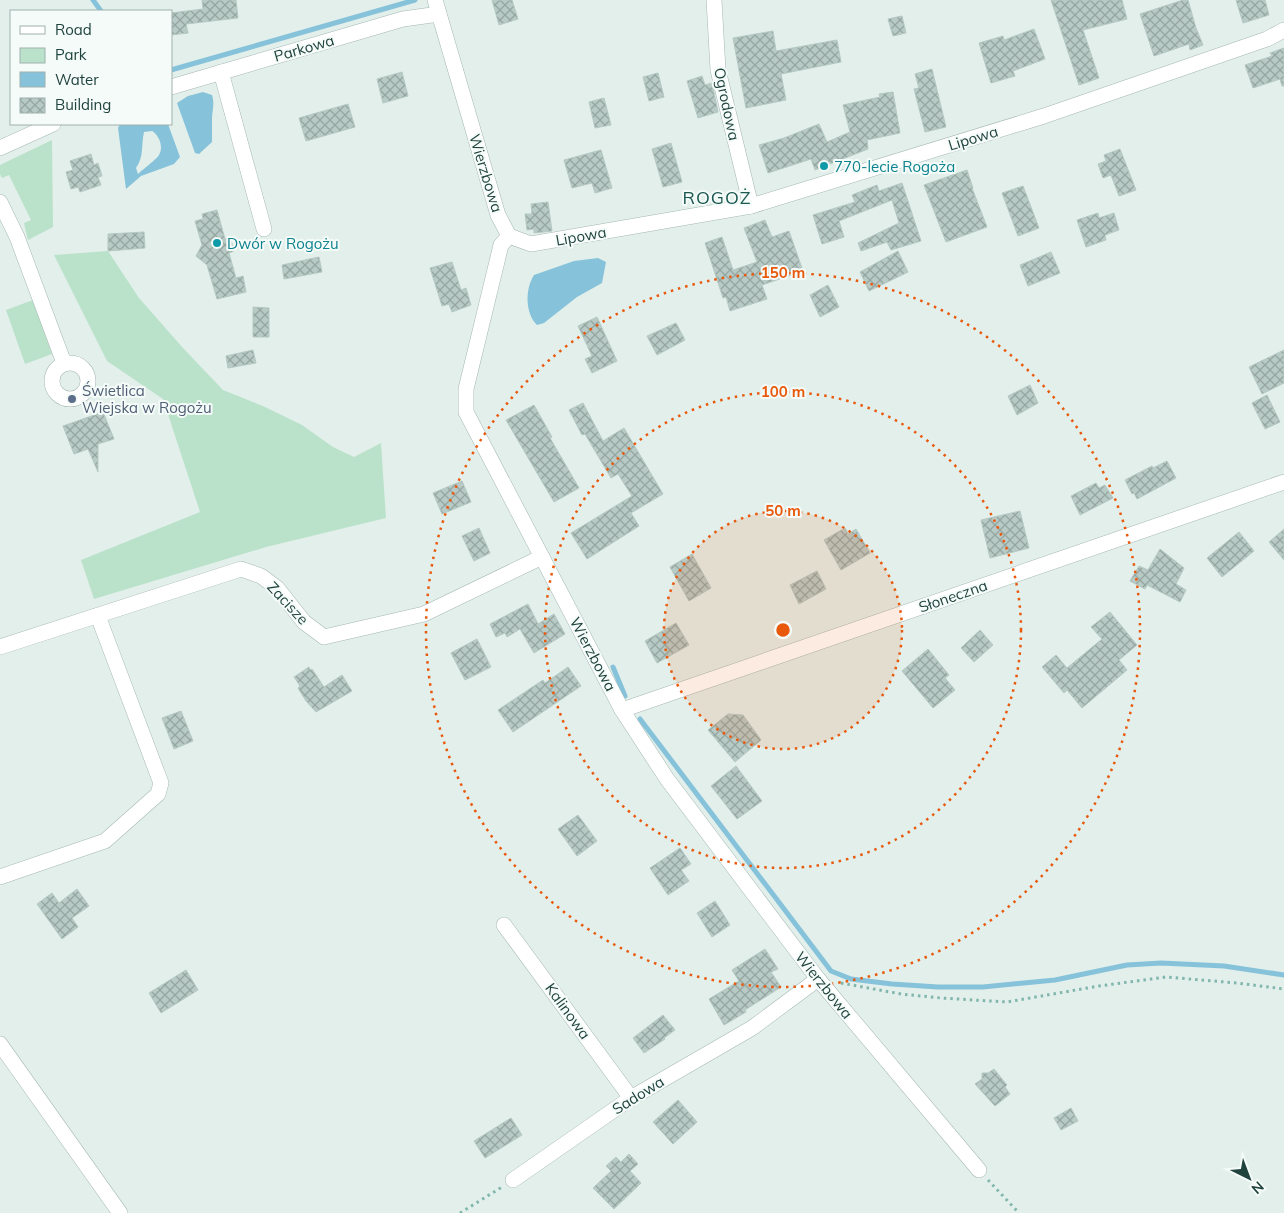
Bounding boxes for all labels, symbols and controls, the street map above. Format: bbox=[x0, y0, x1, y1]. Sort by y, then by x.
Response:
legend bbox=[10, 10, 172, 125]
text: Road bbox=[55, 20, 92, 39]
street label: Parkowa bbox=[272, 30, 336, 66]
text: Park bbox=[55, 45, 87, 64]
street label: Ogrodowa bbox=[710, 66, 744, 142]
text: Water bbox=[55, 70, 99, 89]
text: Building bbox=[55, 95, 111, 114]
street label: Lipowa bbox=[946, 121, 1000, 155]
street label: Wierzbowa bbox=[465, 131, 507, 215]
place label: 770-lecie Rogoża bbox=[834, 157, 955, 176]
marker: 770-lecie Rogoża bbox=[818, 160, 830, 172]
district label: ROGOŻ bbox=[683, 186, 751, 209]
street label: Lipowa bbox=[554, 222, 608, 250]
place label: Dwór w Rogożu bbox=[227, 234, 339, 253]
marker: Dwór w Rogożu bbox=[211, 237, 223, 249]
text: 150 m bbox=[761, 263, 805, 282]
place label: Świetlica Wiejska w Rogożu bbox=[82, 381, 212, 417]
text: 100 m bbox=[761, 382, 805, 401]
marker: Świetlica Wiejska w Rogożu bbox=[66, 393, 78, 405]
text: 50 m bbox=[765, 501, 801, 520]
street label: Słoneczna bbox=[916, 575, 990, 617]
street label: Zacisze bbox=[263, 578, 313, 628]
street label: Wierzbowa bbox=[566, 614, 620, 694]
centre of rings bbox=[774, 621, 792, 639]
street label: Wierzbowa bbox=[791, 948, 857, 1022]
street label: Kalinowa bbox=[541, 979, 595, 1043]
street label: Sadowa bbox=[609, 1072, 667, 1118]
north arrow bbox=[1224, 1153, 1274, 1203]
text: N bbox=[1248, 1177, 1268, 1198]

